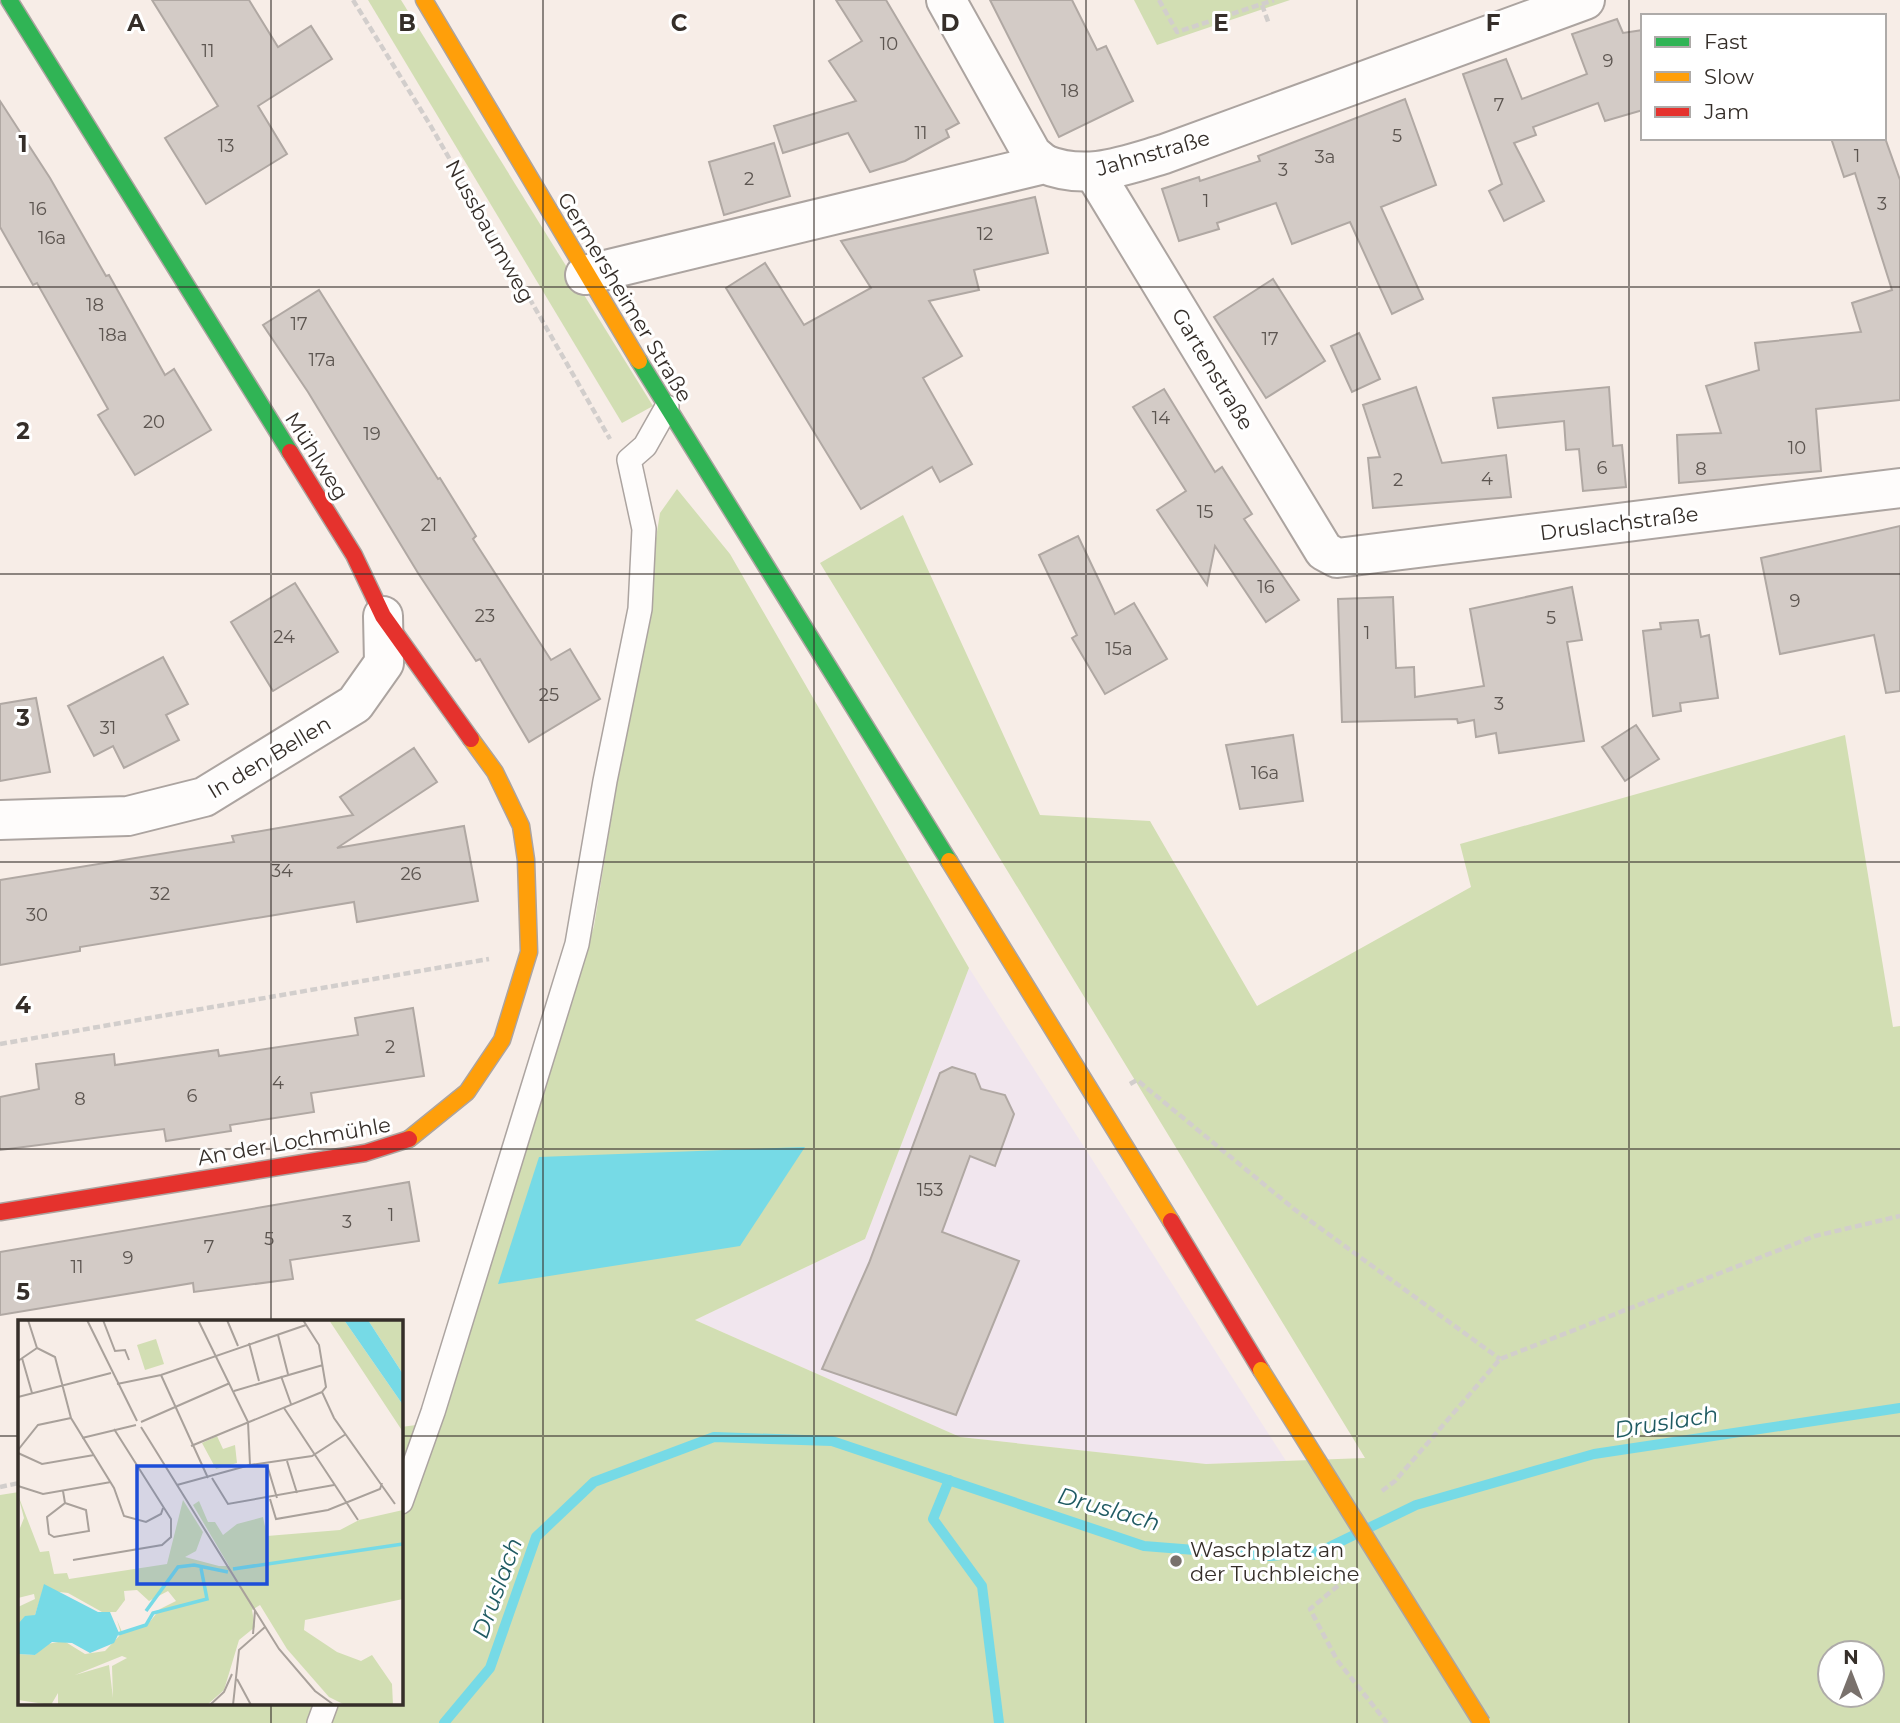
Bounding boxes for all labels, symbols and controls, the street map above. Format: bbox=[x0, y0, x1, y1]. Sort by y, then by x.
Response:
text: A bbox=[126, 9, 145, 37]
text: B bbox=[398, 9, 416, 37]
text: C bbox=[671, 9, 688, 37]
text: D bbox=[941, 9, 960, 37]
text: E bbox=[1213, 9, 1229, 37]
text: F bbox=[1486, 9, 1501, 37]
legend bbox=[1641, 14, 1886, 140]
text: Fast bbox=[1704, 29, 1748, 54]
house number: 10 bbox=[880, 33, 898, 55]
house number: 11 bbox=[202, 40, 215, 62]
house number: 9 bbox=[1603, 50, 1614, 72]
text: Slow bbox=[1704, 64, 1754, 89]
house number: 18 bbox=[1061, 80, 1079, 102]
house number: 7 bbox=[1494, 94, 1504, 116]
text: Jam bbox=[1703, 99, 1749, 124]
house number: 11 bbox=[915, 122, 928, 144]
street label: Jahnstraße bbox=[1092, 125, 1213, 181]
house number: 5 bbox=[1392, 125, 1402, 147]
text: 1 bbox=[18, 130, 28, 158]
house number: 13 bbox=[218, 135, 234, 157]
house number: 1 bbox=[1854, 145, 1860, 167]
house number: 3a bbox=[1315, 146, 1335, 168]
street label: Nussbaumweg bbox=[440, 155, 540, 307]
house number: 3 bbox=[1278, 159, 1288, 181]
house number: 2 bbox=[744, 168, 754, 190]
street label: Germersheimer Straße bbox=[552, 188, 698, 406]
house number: 1 bbox=[1203, 190, 1209, 212]
house number: 3 bbox=[1877, 193, 1887, 215]
house number: 16 bbox=[29, 198, 47, 220]
house number: 12 bbox=[977, 223, 993, 245]
house number: 16a bbox=[38, 227, 66, 249]
house number: 18 bbox=[86, 294, 104, 316]
street label: Gartenstraße bbox=[1167, 303, 1259, 435]
house number: 17 bbox=[290, 313, 308, 335]
house number: 18a bbox=[99, 324, 127, 346]
house number: 17 bbox=[1261, 328, 1279, 350]
house number: 17a bbox=[308, 349, 336, 371]
street label: Mühlweg bbox=[280, 407, 354, 505]
house number: 14 bbox=[1152, 407, 1170, 429]
house number: 20 bbox=[143, 411, 165, 433]
text: 2 bbox=[16, 417, 30, 445]
house number: 19 bbox=[363, 423, 381, 445]
house number: 10 bbox=[1788, 437, 1806, 459]
house number: 6 bbox=[1597, 457, 1608, 479]
house number: 8 bbox=[1695, 458, 1707, 480]
house number: 4 bbox=[1481, 468, 1493, 490]
house number: 2 bbox=[1393, 469, 1403, 491]
house number: 15 bbox=[1197, 501, 1213, 523]
street label: Druslachstraße bbox=[1538, 501, 1700, 545]
house number: 21 bbox=[421, 514, 437, 536]
house number: 16 bbox=[1257, 576, 1275, 598]
house number: 9 bbox=[1790, 590, 1801, 612]
house number: 23 bbox=[475, 605, 495, 627]
house number: 5 bbox=[1546, 607, 1556, 629]
house number: 1 bbox=[1364, 622, 1370, 644]
house number: 24 bbox=[273, 626, 295, 648]
house number: 15a bbox=[1105, 638, 1133, 660]
house number: 25 bbox=[539, 684, 559, 706]
house number: 3 bbox=[1494, 693, 1504, 715]
text: 3 bbox=[15, 704, 30, 732]
street label: In den Bellen bbox=[203, 710, 335, 804]
house number: 31 bbox=[100, 717, 116, 739]
house number: 16a bbox=[1251, 762, 1279, 784]
house number: 34 bbox=[271, 860, 293, 882]
house number: 26 bbox=[400, 863, 422, 885]
house number: 32 bbox=[150, 883, 170, 905]
house number: 30 bbox=[26, 904, 48, 926]
text: 4 bbox=[15, 991, 31, 1019]
house number: 2 bbox=[385, 1036, 395, 1058]
house number: 4 bbox=[272, 1072, 284, 1094]
house number: 6 bbox=[187, 1085, 198, 1107]
house number: 8 bbox=[74, 1088, 86, 1110]
street label: An der Lochmühle bbox=[195, 1112, 393, 1170]
house number: 153 bbox=[917, 1179, 943, 1201]
house number: 1 bbox=[388, 1204, 394, 1226]
house number: 3 bbox=[342, 1211, 352, 1233]
house number: 5 bbox=[264, 1228, 274, 1250]
house number: 7 bbox=[204, 1236, 214, 1258]
house number: 9 bbox=[123, 1247, 134, 1269]
house number: 11 bbox=[71, 1256, 84, 1278]
text: 5 bbox=[16, 1278, 30, 1306]
inset map bbox=[18, 1320, 402, 1706]
water label: Druslach bbox=[1612, 1400, 1720, 1444]
water label: Druslach bbox=[1055, 1481, 1163, 1537]
water label: Druslach bbox=[466, 1534, 528, 1642]
place label: Waschplatz an der Tuchbleiche bbox=[1190, 1537, 1359, 1586]
marker: Waschplatz an der Tuchbleiche bbox=[1168, 1553, 1184, 1569]
north arrow bbox=[1816, 1639, 1886, 1709]
text: N bbox=[1843, 1646, 1859, 1669]

